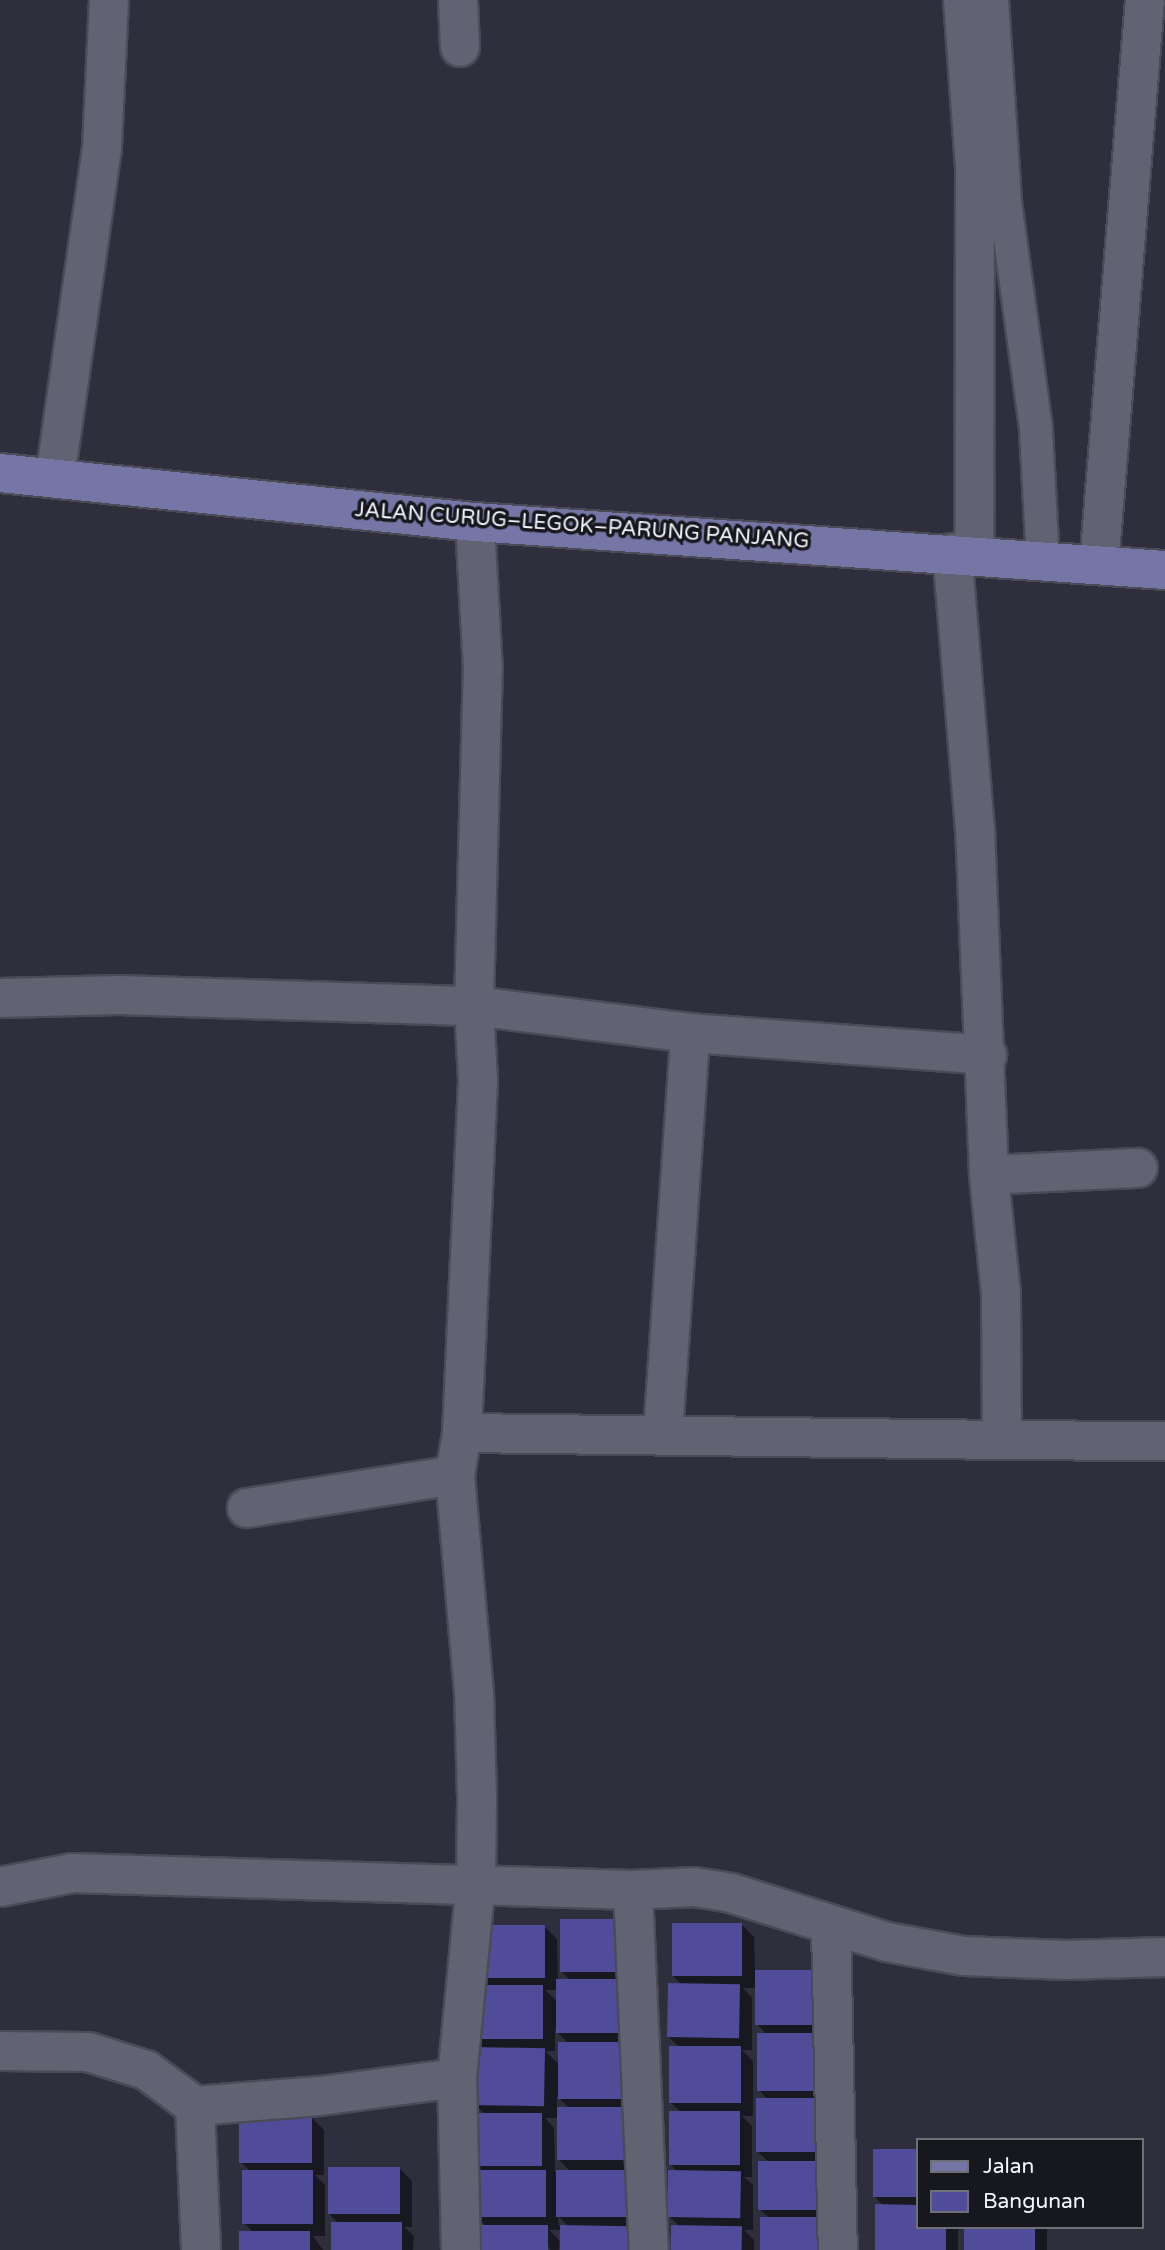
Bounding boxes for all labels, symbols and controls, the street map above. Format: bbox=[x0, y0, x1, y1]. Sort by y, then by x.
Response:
street label: JALAN CURUG–LEGOK–PARUNG PANJANG bbox=[354, 498, 810, 554]
legend bbox=[916, 2138, 1144, 2229]
text: Jalan bbox=[983, 2154, 1034, 2179]
text: Bangunan bbox=[983, 2189, 1086, 2214]

